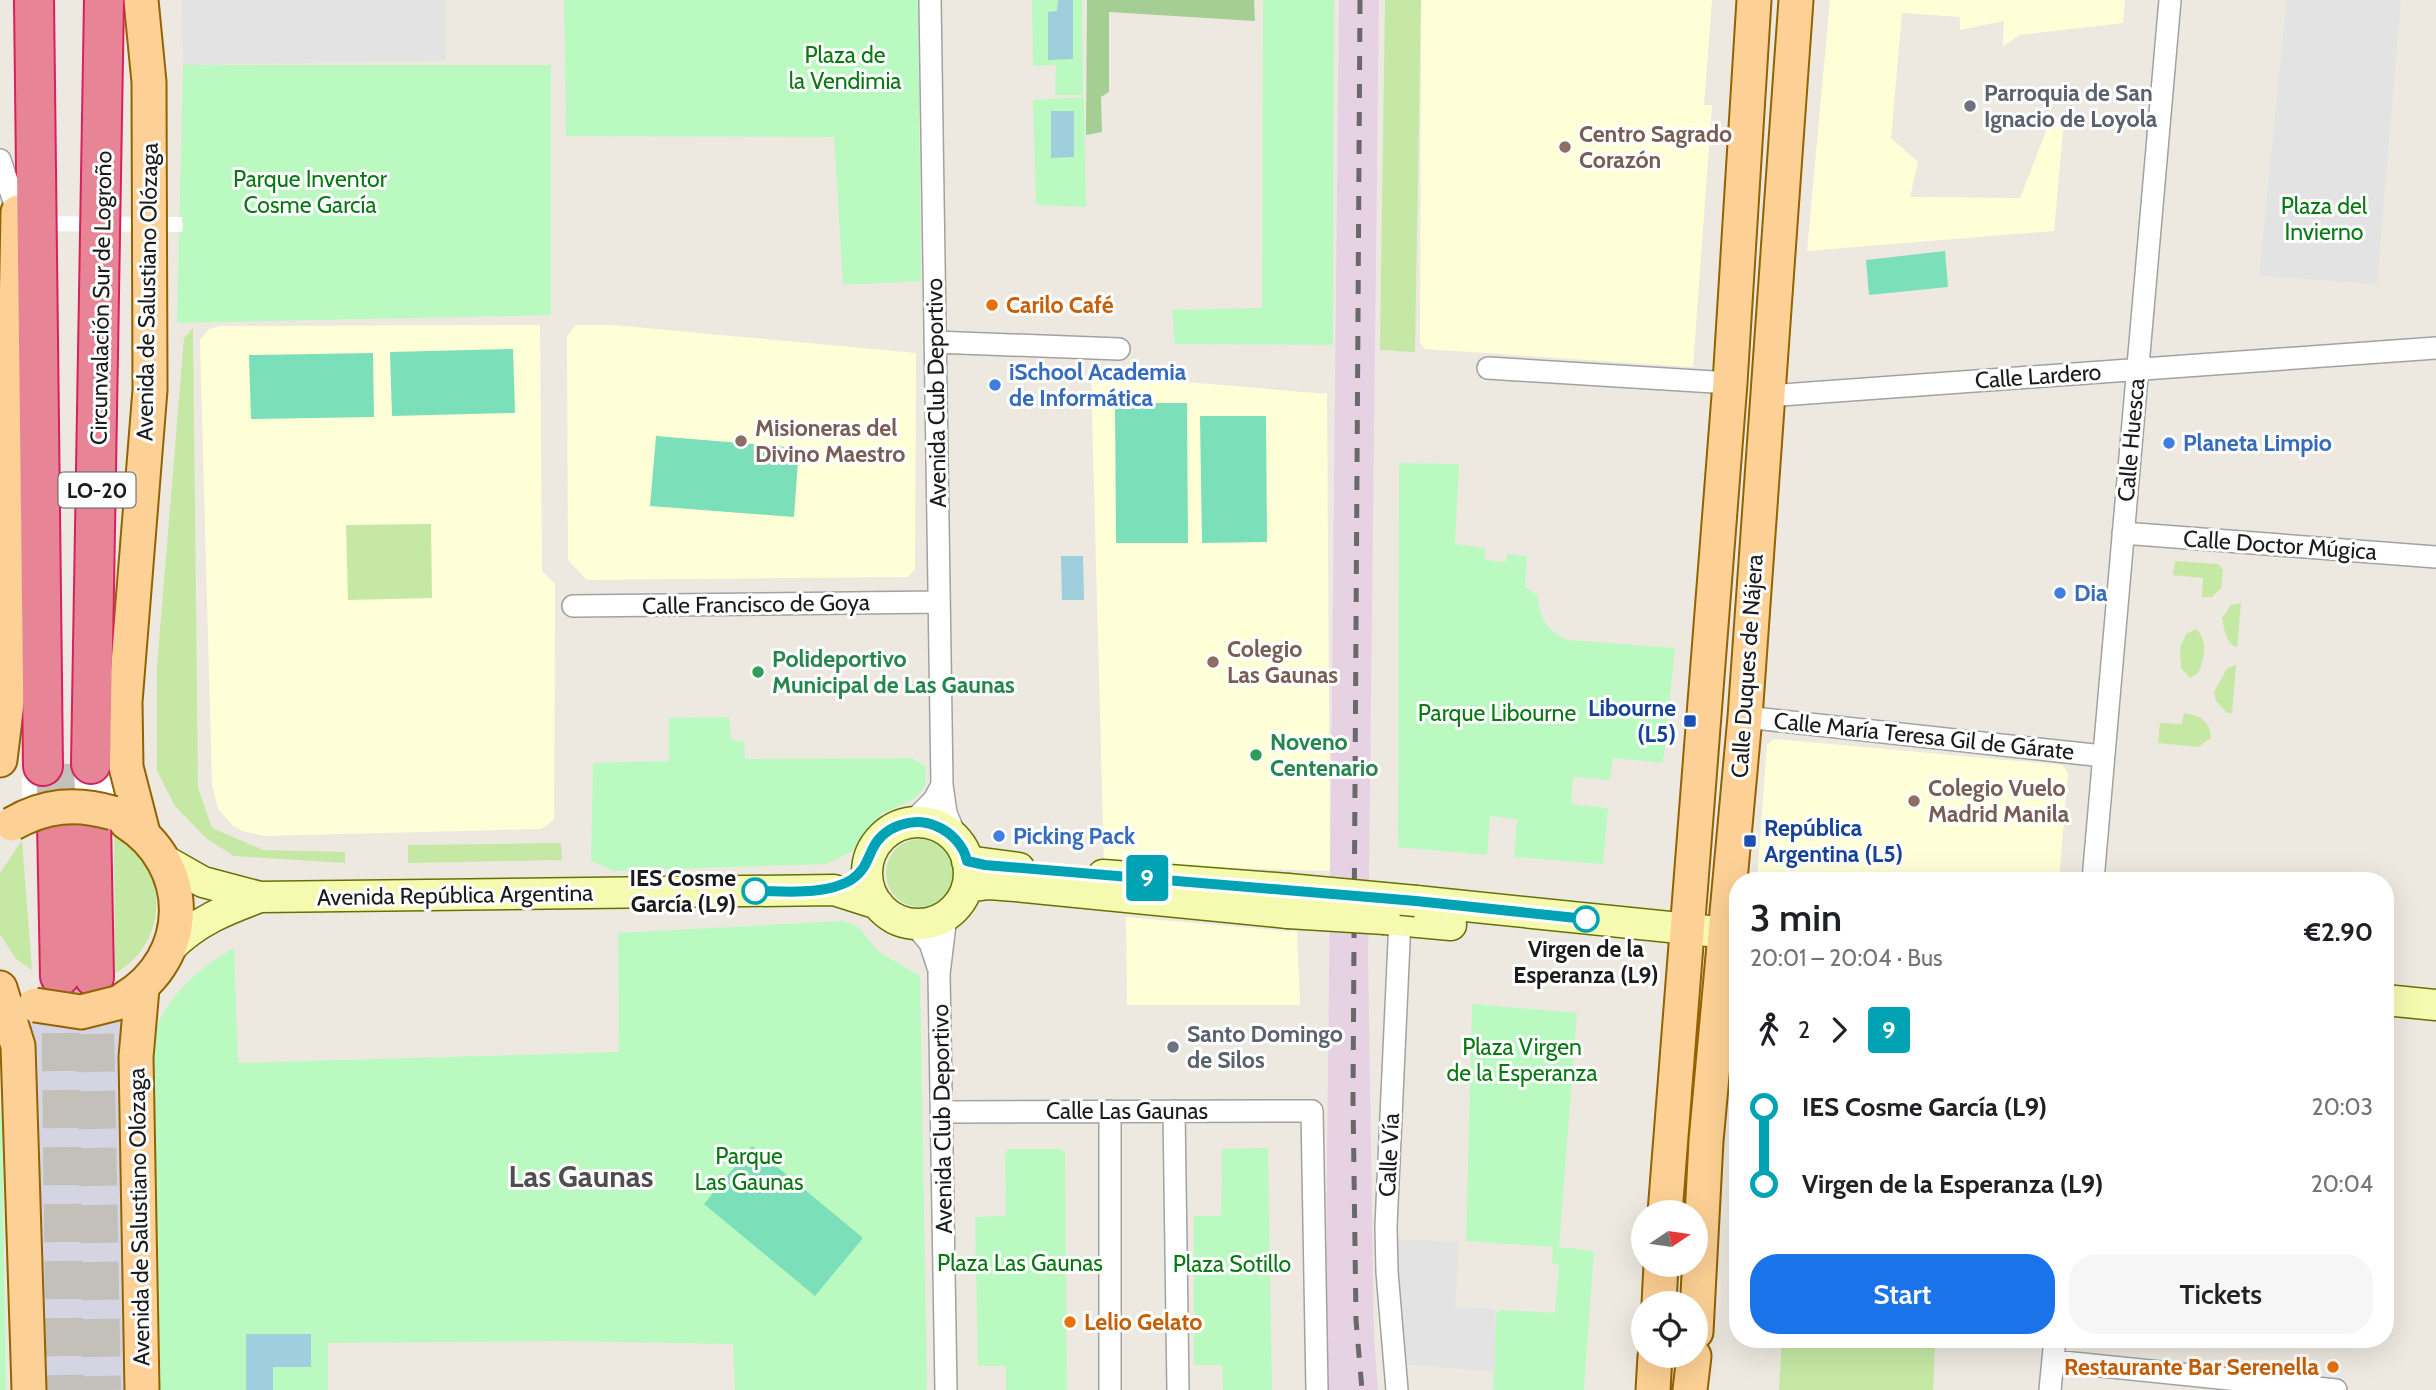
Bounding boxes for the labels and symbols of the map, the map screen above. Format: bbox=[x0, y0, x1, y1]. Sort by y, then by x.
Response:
park label: Plaza de la Vendimia bbox=[789, 41, 901, 95]
place label: Parroquia de San Ignacio de Loyola bbox=[1984, 79, 2158, 133]
marker: Parroquia de San Ignacio de Loyola bbox=[1962, 98, 1978, 114]
place label: Centro Sagrado Corazón bbox=[1579, 120, 1732, 174]
marker: Centro Sagrado Corazón bbox=[1557, 139, 1573, 155]
street label: Avenida de Salustiano Olózaga bbox=[130, 143, 164, 441]
street label: Circunvalación Sur de Logroño bbox=[84, 151, 118, 445]
park label: Parque Inventor Cosme García bbox=[233, 165, 388, 219]
park label: Plaza del Invierno bbox=[2281, 192, 2368, 246]
street label: Avenida Club Deportivo bbox=[920, 278, 952, 508]
place label: Carilo Café bbox=[1006, 291, 1114, 319]
marker: Carilo Café bbox=[984, 297, 1000, 313]
place label: iSchool Academia de Informática bbox=[1009, 358, 1187, 412]
street label: Calle Lardero bbox=[1974, 358, 2102, 394]
marker: iSchool Academia de Informática bbox=[987, 377, 1003, 393]
street label: Calle Huesca bbox=[2112, 377, 2150, 503]
place label: Misioneras del Divino Maestro bbox=[755, 414, 905, 468]
place label: Planeta Limpio bbox=[2183, 429, 2332, 457]
marker: Misioneras del Divino Maestro bbox=[733, 433, 749, 449]
marker: Planeta Limpio bbox=[2161, 435, 2177, 451]
road number: LO-20 bbox=[58, 472, 136, 508]
street label: Calle Doctor Múgica bbox=[2182, 524, 2378, 566]
street label: Calle Duques de Nájera bbox=[1725, 553, 1769, 779]
place label: Dia bbox=[2074, 579, 2108, 607]
marker: Dia bbox=[2052, 585, 2068, 601]
street label: Calle Francisco de Goya bbox=[642, 588, 870, 620]
place label: Colegio Las Gaunas bbox=[1227, 635, 1338, 689]
place label: Polideportivo Municipal de Las Gaunas bbox=[772, 645, 1015, 699]
marker: Colegio Las Gaunas bbox=[1205, 654, 1221, 670]
marker: Polideportivo Municipal de Las Gaunas bbox=[750, 664, 766, 680]
place label: Libourne (L5) bbox=[1588, 694, 1676, 748]
park label: Parque Libourne bbox=[1418, 699, 1576, 727]
street label: Calle María Teresa Gil de Gárate bbox=[1772, 706, 2076, 766]
marker: Libourne (L5) bbox=[1682, 713, 1698, 729]
place label: Noveno Centenario bbox=[1270, 728, 1378, 782]
marker: Noveno Centenario bbox=[1248, 747, 1264, 763]
place label: Colegio Vuelo Madrid Manila bbox=[1928, 774, 2070, 828]
marker: Colegio Vuelo Madrid Manila bbox=[1906, 793, 1922, 809]
place label: República Argentina (L5) bbox=[1764, 814, 1903, 868]
place label: Picking Pack bbox=[1013, 822, 1136, 850]
marker: Picking Pack bbox=[991, 828, 1007, 844]
marker: República Argentina (L5) bbox=[1742, 833, 1758, 849]
line badge: 9 bbox=[1124, 855, 1170, 901]
place label: IES Cosme García (L9) bbox=[629, 864, 736, 918]
marker: IES Cosme García (L9) bbox=[742, 878, 768, 904]
street label: Avenida República Argentina bbox=[317, 879, 593, 911]
marker: Virgen de la Esperanza (L9) bbox=[1573, 906, 1599, 932]
place label: Virgen de la Esperanza (L9) bbox=[1513, 935, 1659, 989]
street label: Avenida Club Deportivo bbox=[926, 1004, 958, 1234]
place label: Santo Domingo de Silos bbox=[1187, 1020, 1343, 1074]
park label: Plaza Virgen de la Esperanza bbox=[1447, 1033, 1597, 1087]
marker: Santo Domingo de Silos bbox=[1165, 1039, 1181, 1055]
street label: Avenida de Salustiano Olózaga bbox=[122, 1068, 156, 1366]
street label: Calle Las Gaunas bbox=[1046, 1097, 1208, 1125]
street label: Calle Vía bbox=[1373, 1112, 1405, 1198]
park label: Parque Las Gaunas bbox=[694, 1142, 804, 1196]
district label: Las Gaunas bbox=[509, 1158, 653, 1195]
north arrow bbox=[1631, 1200, 1708, 1278]
park label: Plaza Las Gaunas bbox=[937, 1249, 1103, 1277]
park label: Plaza Sotillo bbox=[1173, 1250, 1291, 1278]
place label: Lelio Gelato bbox=[1084, 1308, 1202, 1336]
marker: Lelio Gelato bbox=[1062, 1314, 1078, 1330]
place label: Restaurante Bar Serenella bbox=[2064, 1353, 2320, 1381]
marker: Restaurante Bar Serenella bbox=[2325, 1359, 2341, 1375]

